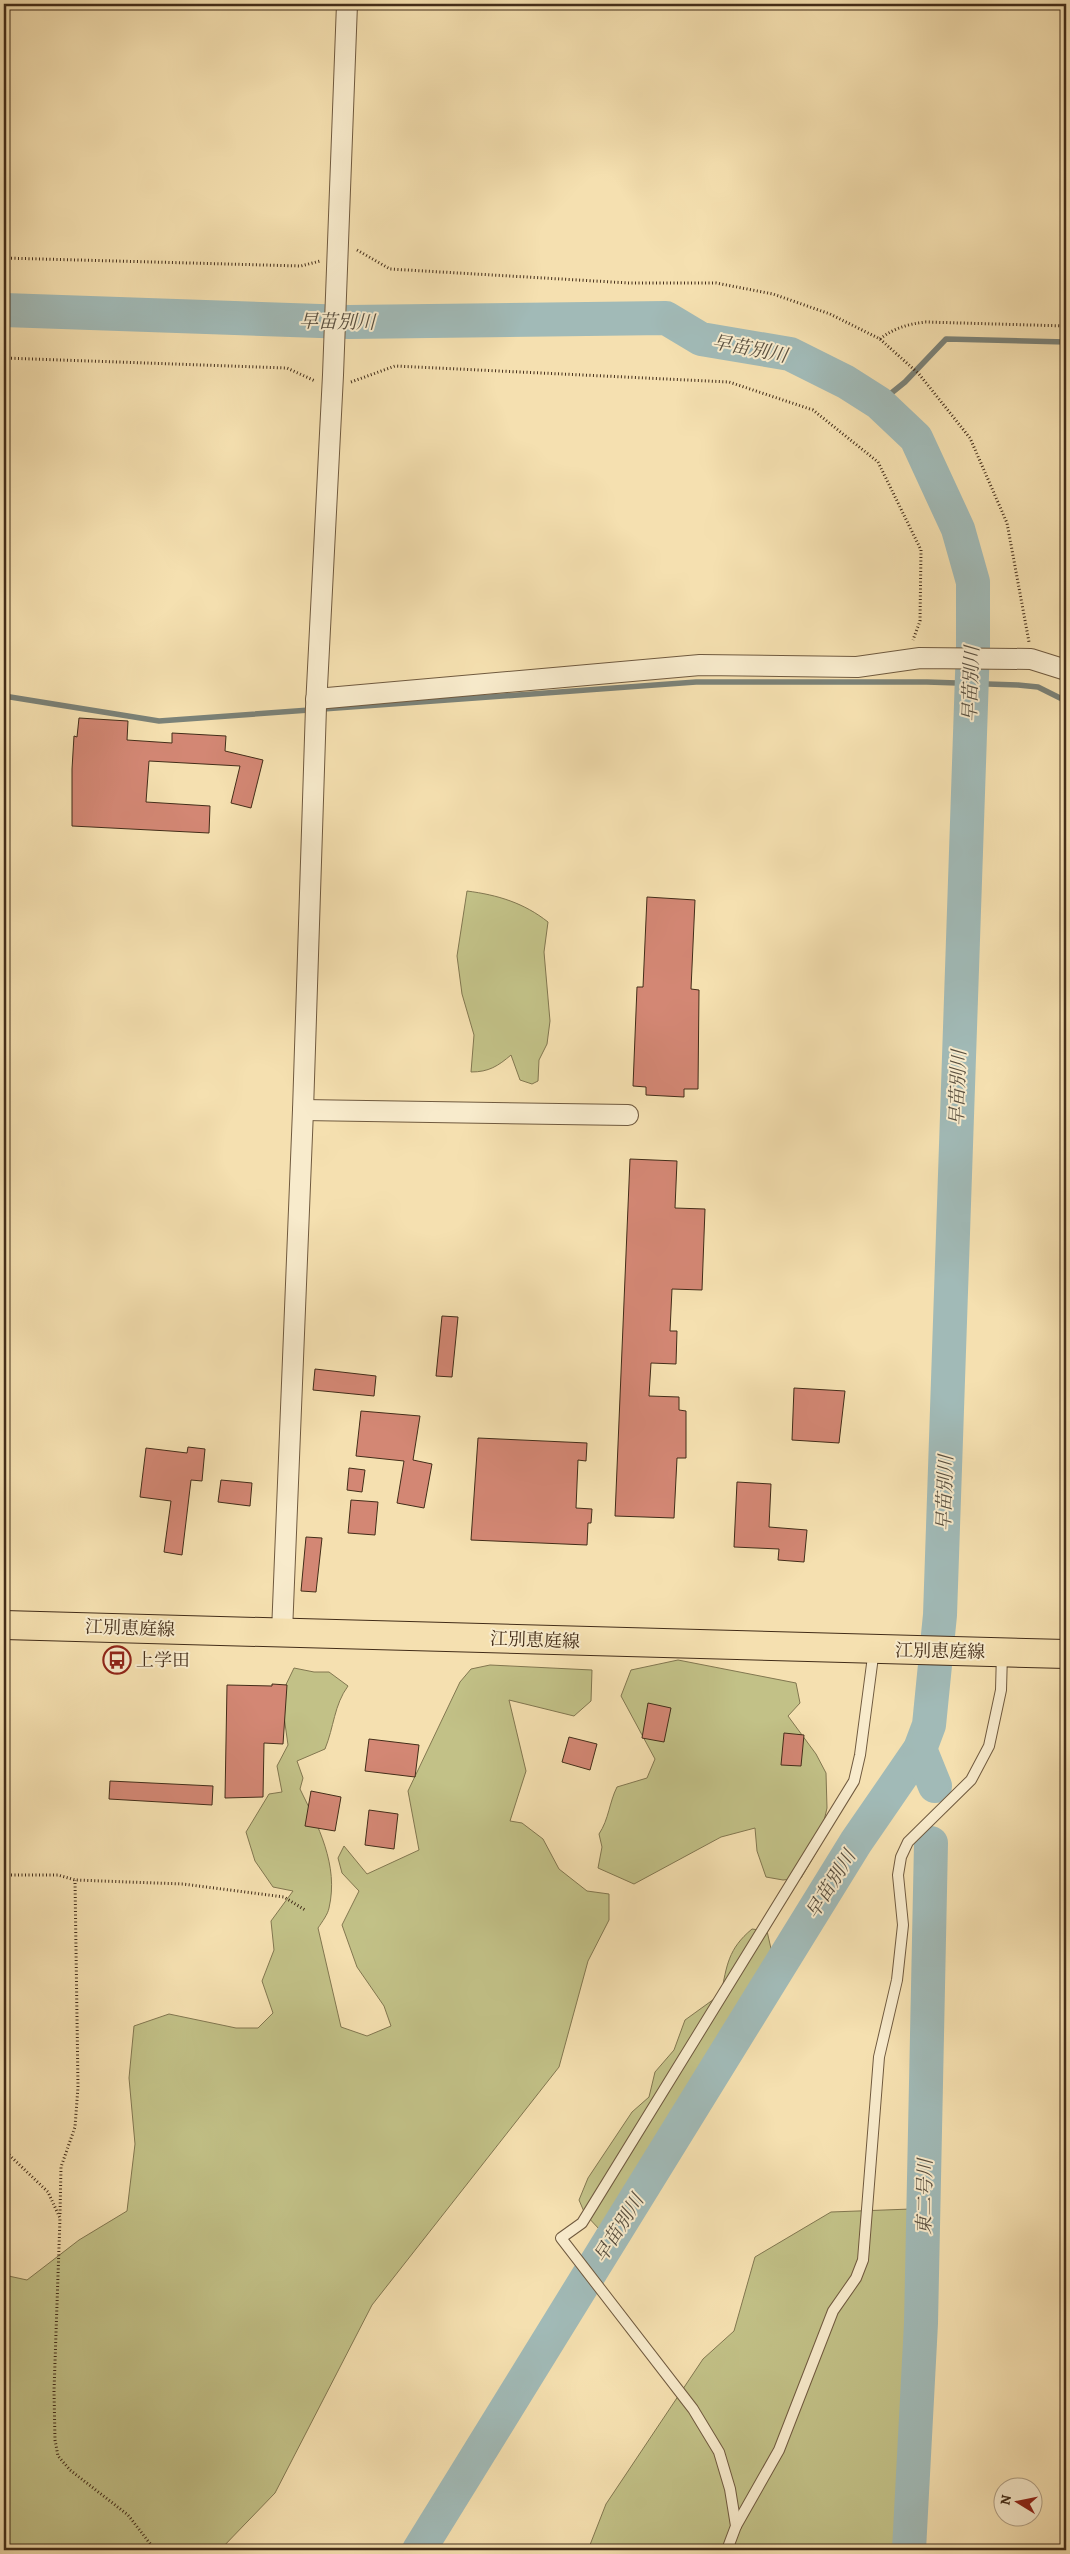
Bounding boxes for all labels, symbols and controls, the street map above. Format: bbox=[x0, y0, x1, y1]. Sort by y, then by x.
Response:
water label: 早苗別川 bbox=[299, 308, 377, 336]
water label: 早苗別川 bbox=[710, 329, 792, 369]
water label: 早苗別川 bbox=[957, 644, 985, 722]
water label: 早苗別川 bbox=[944, 1048, 972, 1126]
water label: 早苗別川 bbox=[931, 1453, 959, 1531]
street label: 江別恵庭線 bbox=[85, 1614, 175, 1642]
street label: 江別恵庭線 bbox=[490, 1626, 580, 1654]
street label: 江別恵庭線 bbox=[895, 1638, 985, 1664]
bus stop icon: 上学田 bbox=[102, 1645, 132, 1675]
place label: 上学田 bbox=[136, 1648, 190, 1672]
water label: 早苗別川 bbox=[800, 1844, 863, 1924]
water label: 東二号川 bbox=[911, 2157, 939, 2235]
water label: 早苗別川 bbox=[588, 2188, 651, 2268]
north arrow bbox=[992, 2476, 1042, 2526]
text: N bbox=[995, 2493, 1016, 2507]

